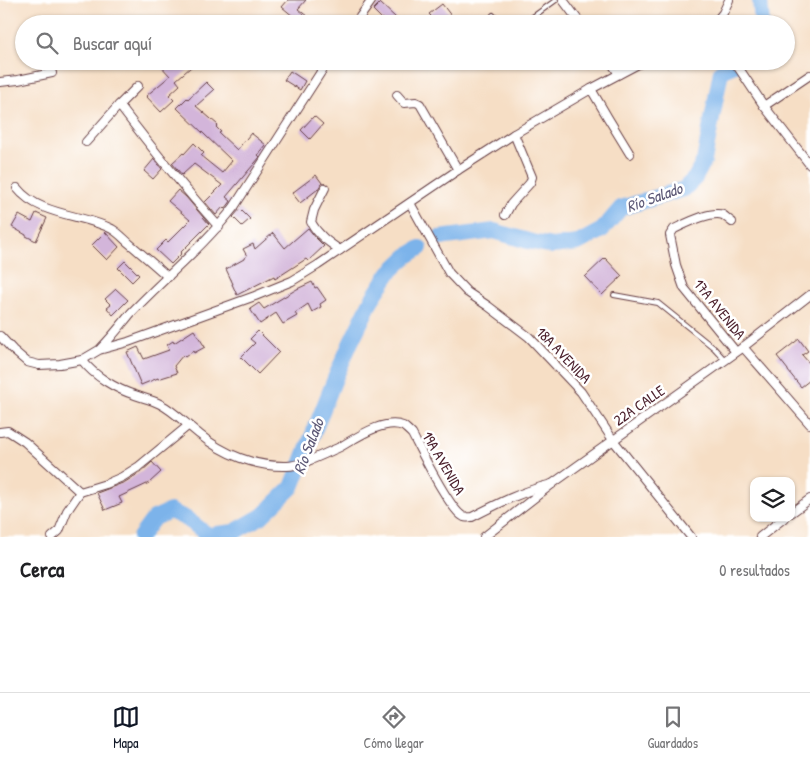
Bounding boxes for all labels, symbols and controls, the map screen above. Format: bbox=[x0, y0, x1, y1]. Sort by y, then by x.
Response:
search box bbox=[15, 15, 795, 70]
icon: search bbox=[33, 29, 61, 57]
text: Buscar aquí bbox=[73, 30, 152, 56]
water label: Río Salado bbox=[623, 176, 686, 217]
street label: 17A AVENIDA bbox=[689, 274, 751, 344]
street label: 18A AVENIDA bbox=[532, 322, 597, 388]
street label: 22A CALLE bbox=[609, 380, 669, 430]
water label: Río Salado bbox=[287, 414, 329, 477]
street label: 19A AVENIDA bbox=[417, 427, 471, 499]
map controls bbox=[750, 477, 795, 522]
button: layers bbox=[750, 477, 795, 522]
text: Cerca bbox=[20, 555, 64, 584]
text: 0 resultados bbox=[719, 559, 790, 581]
tab: Mapa bbox=[112, 703, 140, 752]
tab: Cómo llegar bbox=[363, 703, 424, 752]
tab: Guardados bbox=[648, 703, 698, 752]

